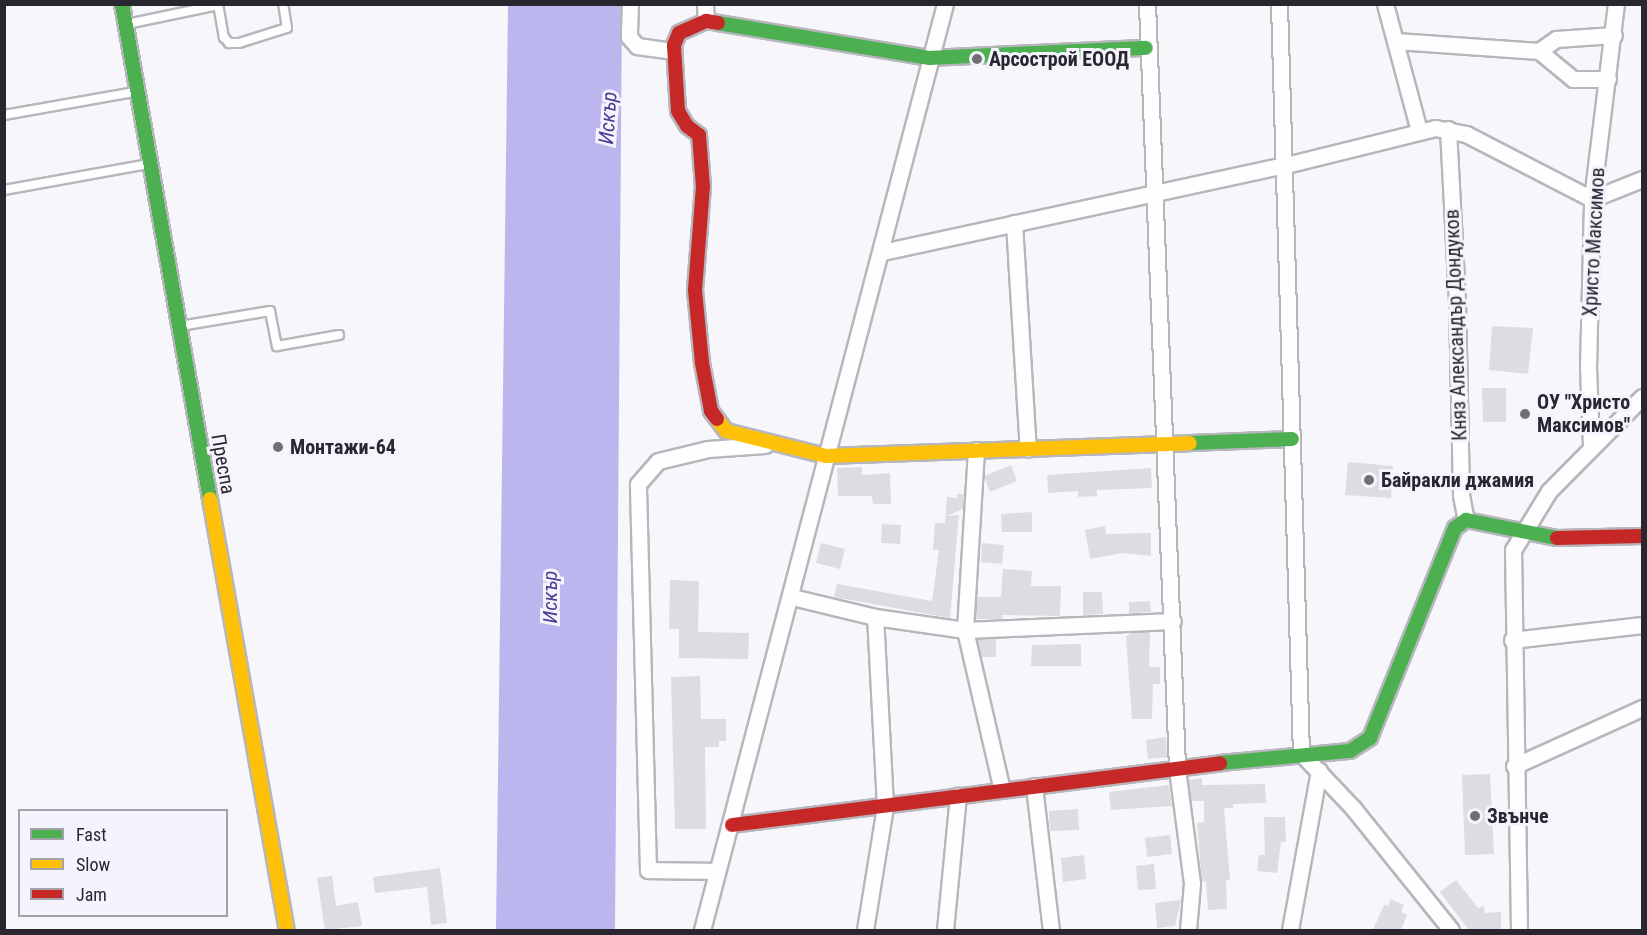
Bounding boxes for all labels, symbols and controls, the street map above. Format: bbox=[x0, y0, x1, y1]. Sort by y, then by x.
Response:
place label: Арсострой ЕООД bbox=[989, 47, 1129, 71]
marker: Арсострой ЕООД bbox=[970, 52, 984, 66]
water label: Искър bbox=[594, 91, 622, 145]
street label: Христо Максимов bbox=[1578, 167, 1610, 317]
street label: Княз Александър Дондуков bbox=[1440, 209, 1472, 441]
place label: ОУ "Христо Максимов" bbox=[1537, 390, 1630, 437]
marker: ОУ "Христо Максимов" bbox=[1518, 407, 1532, 421]
street label: Преспа bbox=[206, 432, 240, 496]
place label: Монтажи-64 bbox=[290, 435, 396, 459]
marker: Монтажи-64 bbox=[271, 440, 285, 454]
place label: Байракли джамия bbox=[1381, 468, 1534, 492]
marker: Байракли джамия bbox=[1362, 473, 1376, 487]
water label: Искър bbox=[537, 571, 563, 623]
place label: Звънче bbox=[1487, 804, 1549, 828]
legend bbox=[18, 809, 228, 917]
marker: Звънче bbox=[1468, 809, 1482, 823]
text: Fast bbox=[76, 824, 107, 845]
text: Slow bbox=[76, 854, 110, 875]
text: Jam bbox=[76, 884, 107, 905]

